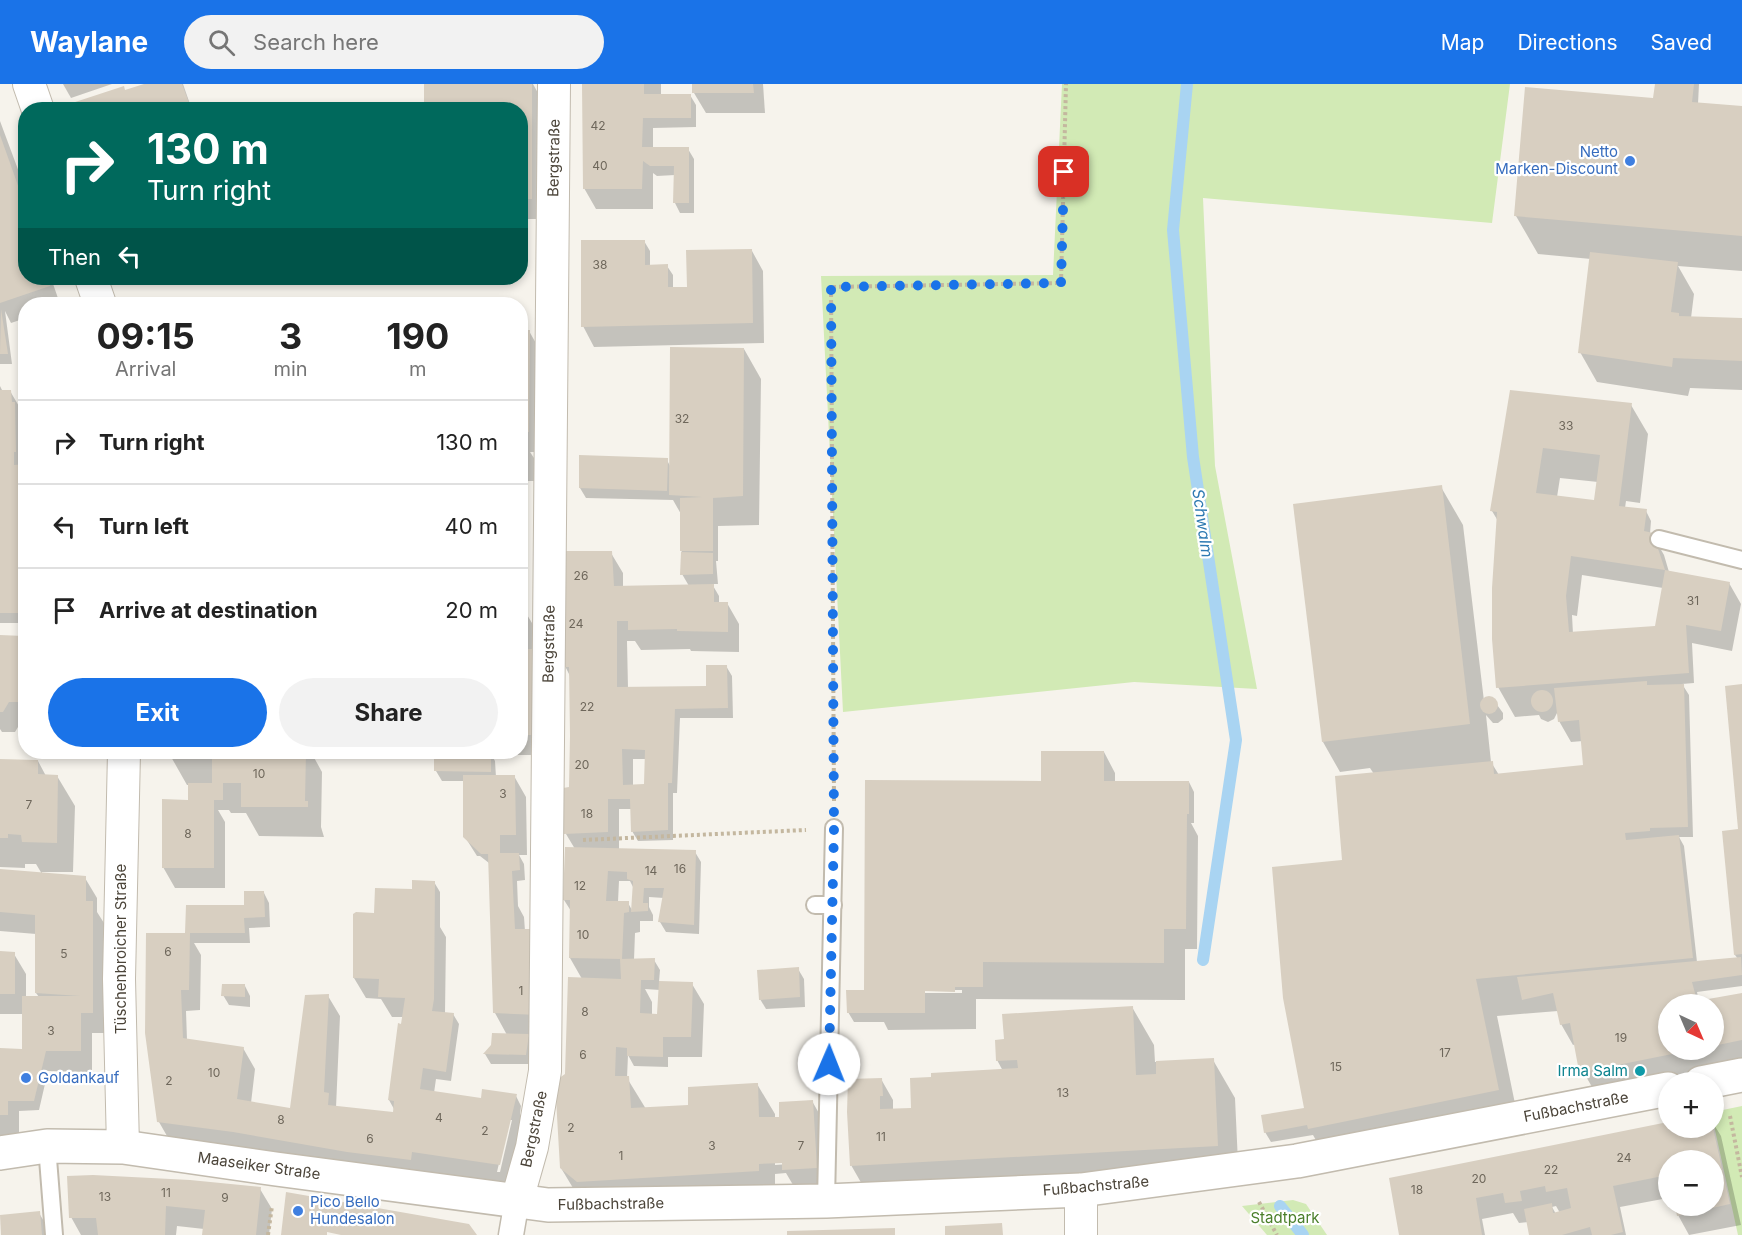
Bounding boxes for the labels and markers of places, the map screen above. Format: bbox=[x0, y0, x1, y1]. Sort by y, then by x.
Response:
place label: Netto Marken-Discount bbox=[1495, 142, 1618, 178]
pin bbox=[1038, 146, 1089, 197]
marker: Netto Marken-Discount bbox=[1623, 154, 1637, 168]
place label: Irma Salm bbox=[1557, 1061, 1628, 1080]
marker: Irma Salm bbox=[1633, 1064, 1647, 1078]
place label: Goldankauf bbox=[38, 1068, 120, 1087]
marker: Goldankauf bbox=[19, 1071, 33, 1085]
place label: Pico Bello Hundesalon bbox=[310, 1192, 395, 1228]
marker: Pico Bello Hundesalon bbox=[291, 1204, 305, 1218]

